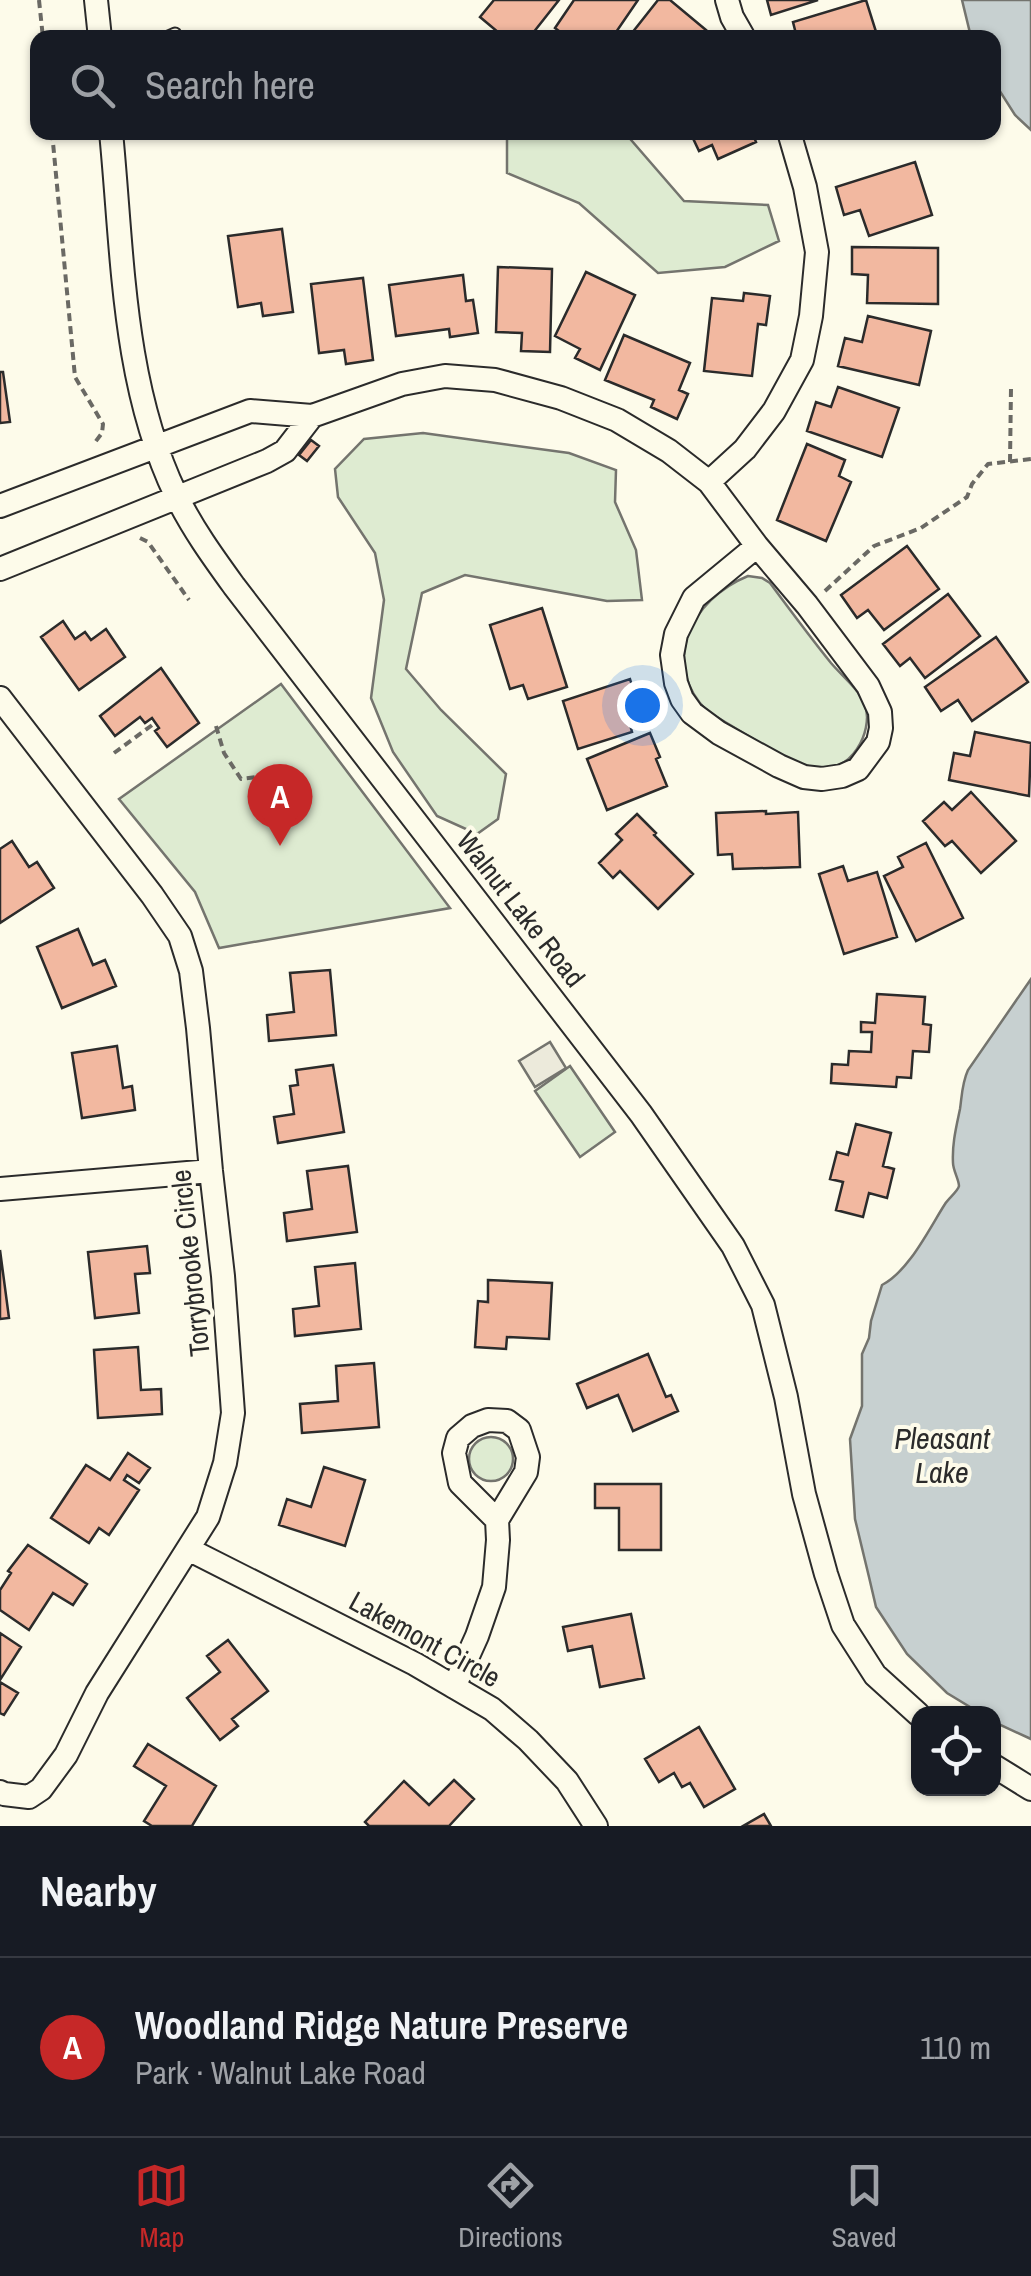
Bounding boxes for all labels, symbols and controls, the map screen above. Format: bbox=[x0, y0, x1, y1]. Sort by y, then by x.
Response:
search box bbox=[30, 30, 1001, 140]
icon: search bbox=[65, 58, 120, 113]
text: Search here bbox=[145, 60, 315, 111]
your location bbox=[617, 680, 668, 731]
pin: A bbox=[248, 764, 312, 846]
street label: Walnut Lake Road bbox=[448, 823, 594, 995]
street label: Torrybrooke Circle bbox=[161, 1168, 219, 1358]
water label: Pleasant Lake bbox=[894, 1418, 991, 1492]
street label: Lakemont Circle bbox=[343, 1582, 507, 1696]
map controls bbox=[911, 1706, 1001, 1796]
button: locate bbox=[911, 1706, 1001, 1796]
text: Nearby bbox=[40, 1863, 157, 1919]
text: Woodland Ridge Nature Preserve bbox=[135, 2000, 628, 2051]
text: A bbox=[63, 2026, 82, 2069]
text: 110 m bbox=[920, 2026, 991, 2069]
text: Park · Walnut Lake Road bbox=[135, 2051, 426, 2094]
tab: Map bbox=[134, 2158, 189, 2256]
tab: Directions bbox=[458, 2158, 563, 2256]
tab: Saved bbox=[832, 2158, 897, 2256]

